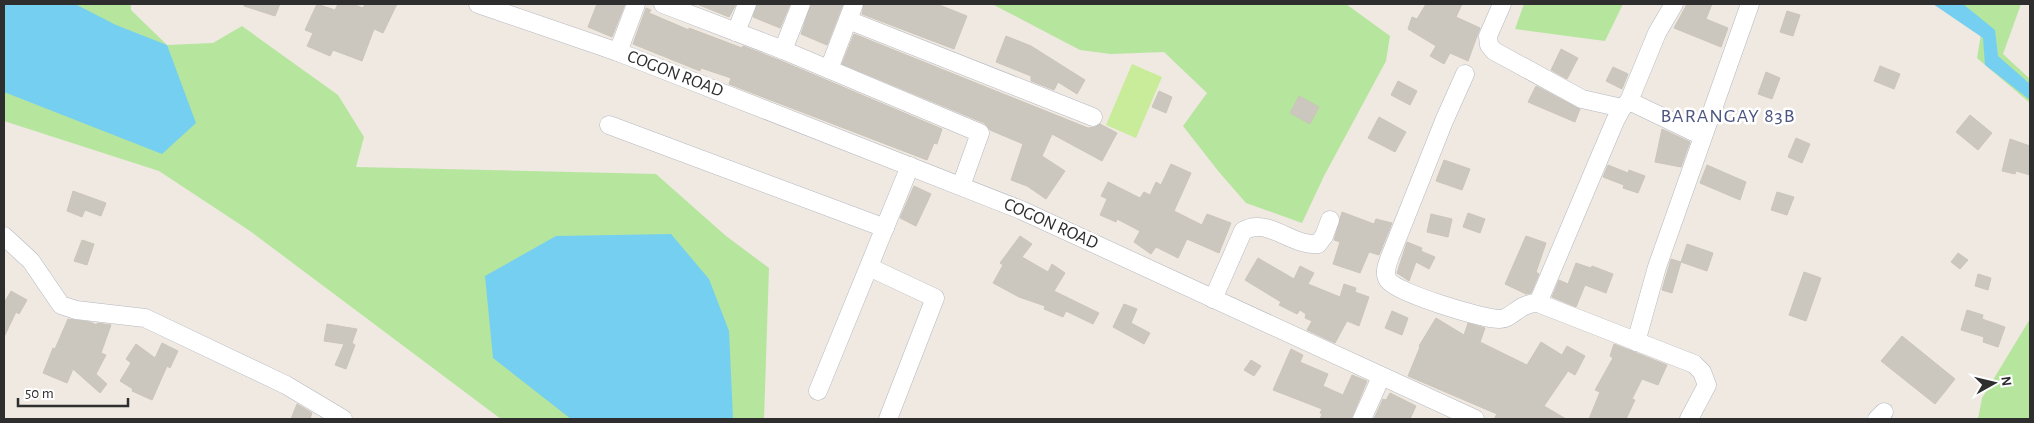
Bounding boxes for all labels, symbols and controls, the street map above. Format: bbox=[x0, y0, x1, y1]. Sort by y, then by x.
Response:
street label: COGON ROAD bbox=[624, 47, 726, 101]
district label: BARANGAY 83B bbox=[1660, 106, 1796, 126]
street label: COGON ROAD bbox=[1001, 195, 1101, 253]
north arrow bbox=[1969, 358, 2019, 408]
scale bar bbox=[18, 376, 128, 408]
text: N bbox=[1998, 376, 2013, 387]
text: 50 m bbox=[25, 386, 54, 401]

